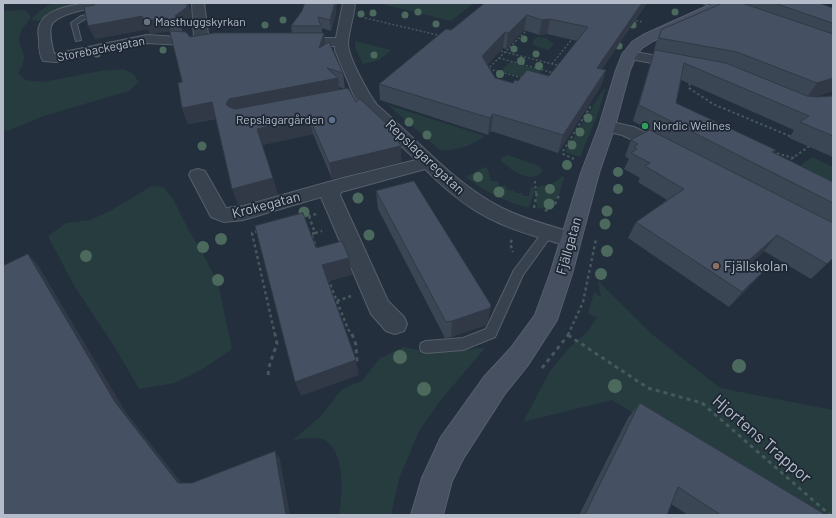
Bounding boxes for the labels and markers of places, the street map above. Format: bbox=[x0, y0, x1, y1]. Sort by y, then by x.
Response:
place label: Masthuggskyrkan bbox=[155, 15, 246, 29]
marker: Masthuggskyrkan bbox=[142, 17, 152, 27]
place label: Repslagargården bbox=[236, 113, 324, 127]
marker: Repslagargården bbox=[327, 115, 337, 125]
place label: Nordic Wellnes bbox=[653, 119, 731, 133]
marker: Nordic Wellnes bbox=[640, 121, 650, 131]
place label: Fjällskolan bbox=[724, 258, 788, 274]
marker: Fjällskolan bbox=[711, 261, 721, 271]

